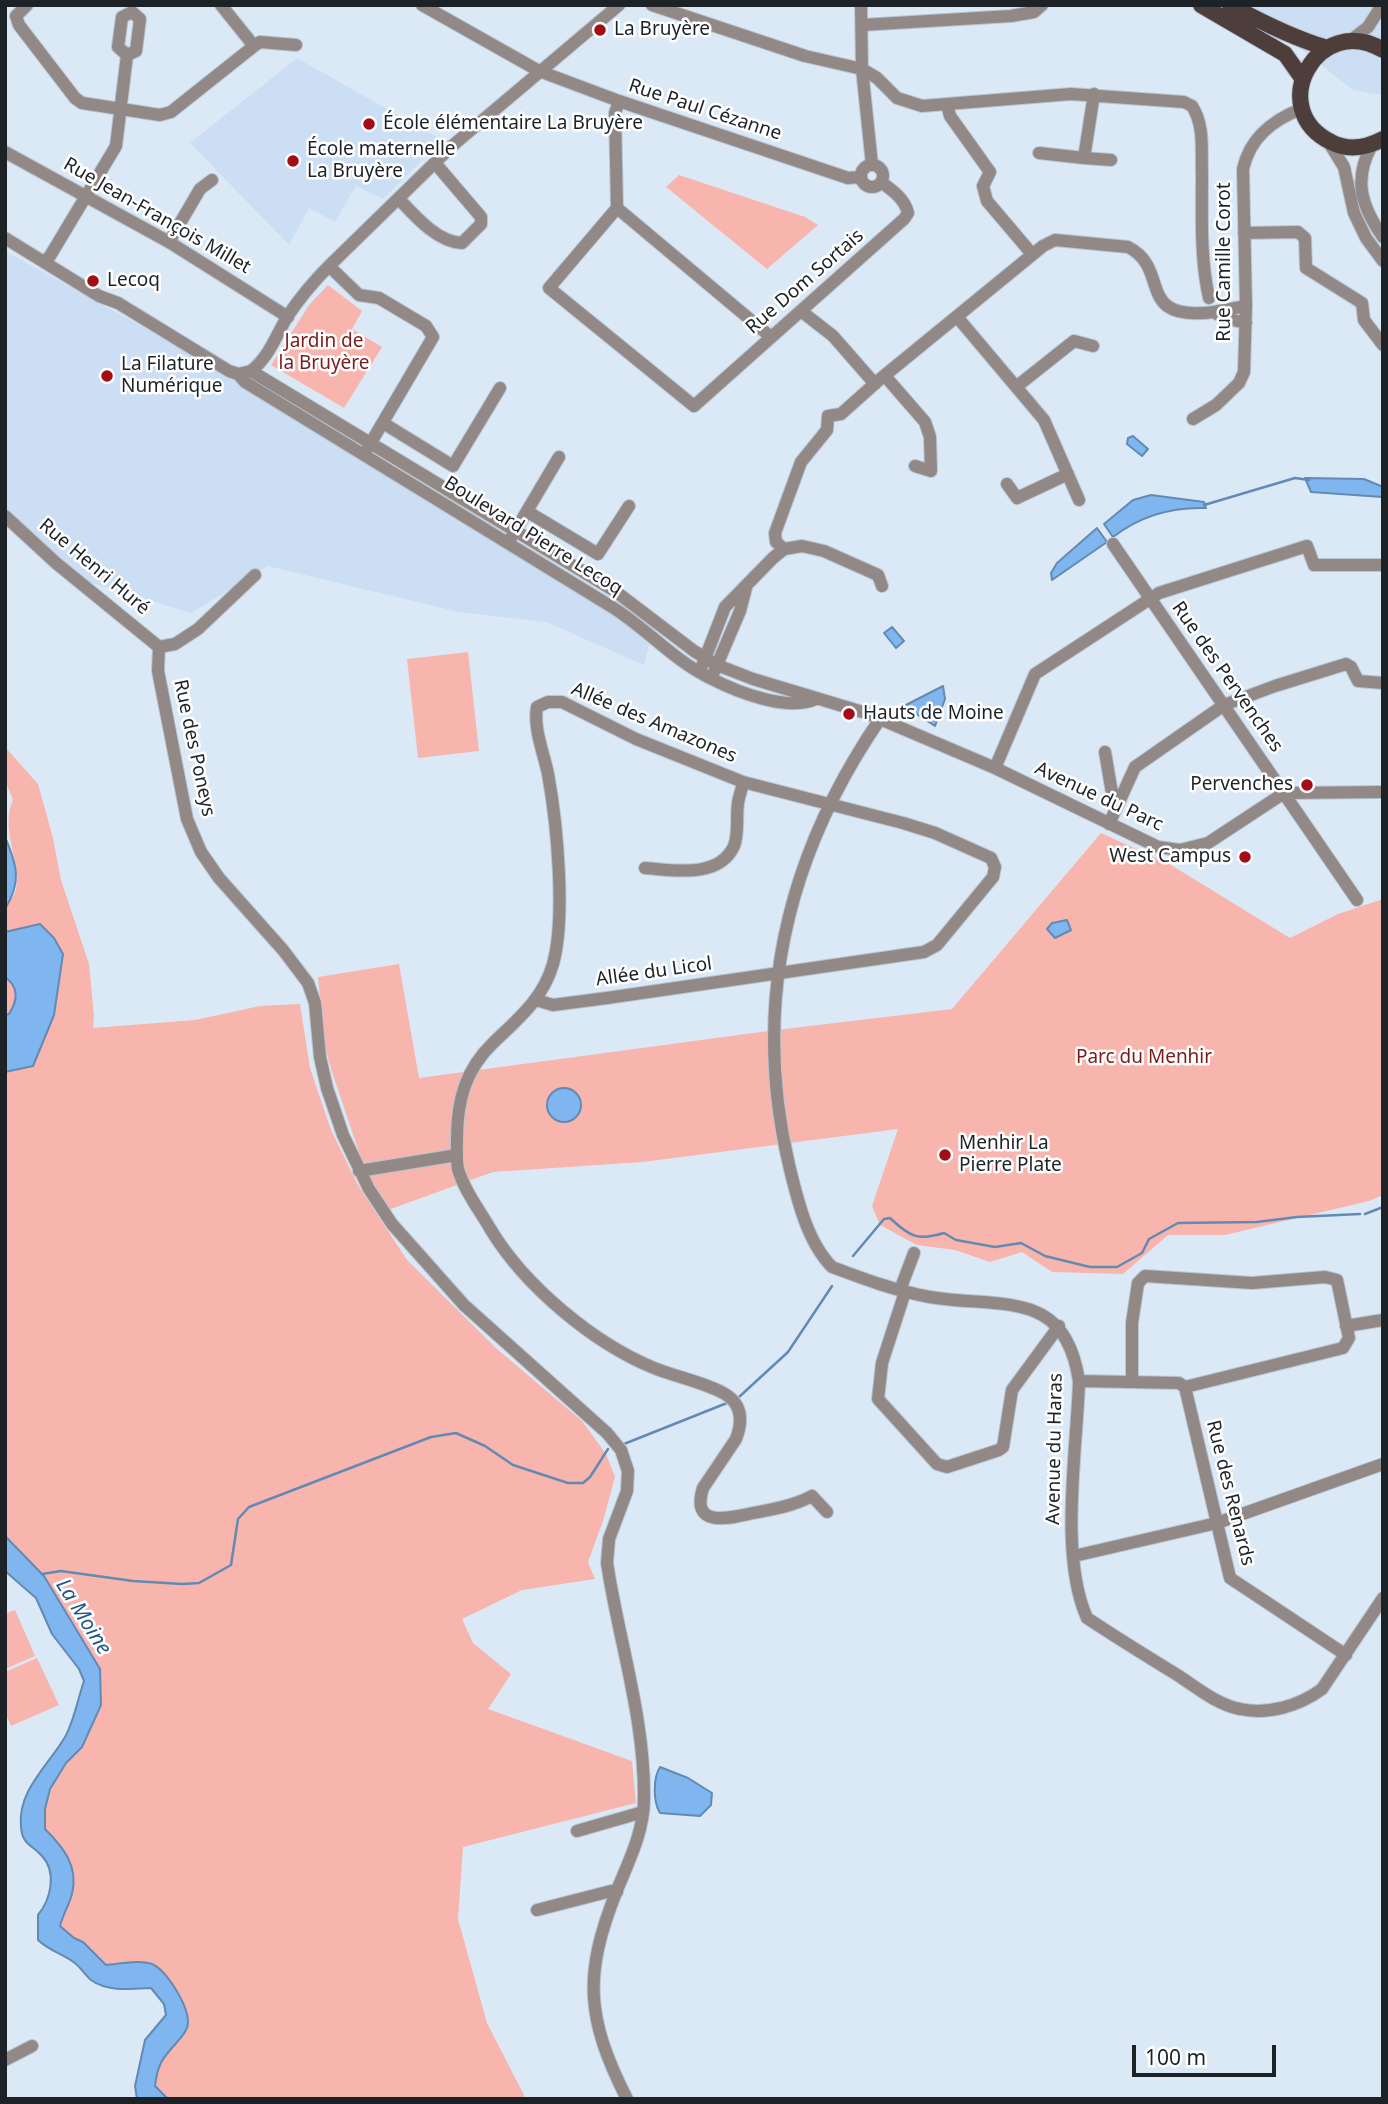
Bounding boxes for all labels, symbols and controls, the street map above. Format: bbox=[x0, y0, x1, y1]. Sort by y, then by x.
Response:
place label: La Bruyère bbox=[614, 19, 710, 41]
marker: La Bruyère bbox=[592, 22, 608, 38]
street label: Rue Paul Cézanne bbox=[626, 75, 784, 145]
place label: École élémentaire La Bruyère bbox=[383, 113, 643, 135]
marker: École élémentaire La Bruyère bbox=[361, 116, 377, 132]
place label: École maternelle La Bruyère bbox=[307, 139, 456, 183]
street label: Rue Jean-François Millet bbox=[59, 153, 255, 279]
marker: École maternelle La Bruyère bbox=[285, 153, 301, 169]
street label: Rue Camille Corot bbox=[1214, 182, 1236, 342]
street label: Rue Dom Sortais bbox=[741, 225, 869, 339]
place label: Lecoq bbox=[107, 270, 160, 292]
marker: Lecoq bbox=[85, 273, 101, 289]
park label: Jardin de la Bruyère bbox=[278, 331, 370, 375]
place label: La Filature Numérique bbox=[121, 354, 223, 398]
marker: La Filature Numérique bbox=[99, 368, 115, 384]
street label: Boulevard Pierre Lecoq bbox=[439, 472, 627, 600]
street label: Rue Henri Huré bbox=[34, 514, 154, 620]
street label: Rue des Pervenches bbox=[1166, 597, 1288, 757]
street label: Rue des Poneys bbox=[168, 677, 220, 819]
street label: Allée des Amazones bbox=[568, 678, 740, 768]
place label: Hauts de Moine bbox=[863, 703, 1004, 725]
marker: Hauts de Moine bbox=[841, 706, 857, 722]
street label: Avenue du Parc bbox=[1031, 757, 1167, 837]
place label: Pervenches bbox=[1190, 774, 1293, 796]
marker: Pervenches bbox=[1299, 777, 1315, 793]
place label: West Campus bbox=[1109, 846, 1231, 868]
marker: West Campus bbox=[1237, 849, 1253, 865]
street label: Allée du Licol bbox=[594, 953, 714, 991]
park label: Parc du Menhir bbox=[1076, 1047, 1212, 1069]
place label: Menhir La Pierre Plate bbox=[959, 1133, 1062, 1177]
marker: Menhir La Pierre Plate bbox=[937, 1147, 953, 1163]
street label: Avenue du Haras bbox=[1042, 1373, 1068, 1525]
street label: Rue des Renards bbox=[1201, 1418, 1259, 1568]
water label: La Moine bbox=[50, 1574, 116, 1660]
scale bar bbox=[1136, 2030, 1280, 2074]
text: 100 m bbox=[1145, 2043, 1206, 2071]

